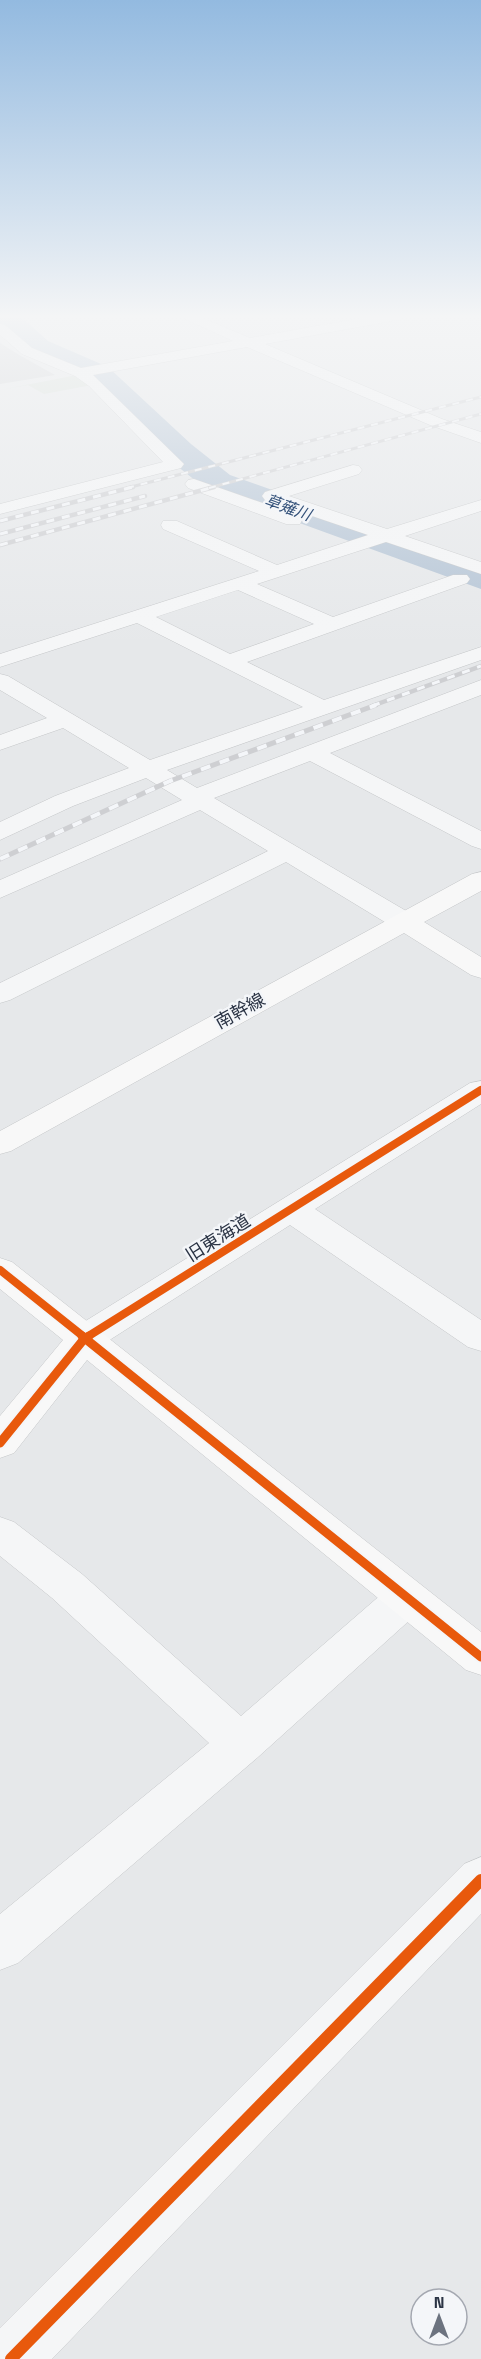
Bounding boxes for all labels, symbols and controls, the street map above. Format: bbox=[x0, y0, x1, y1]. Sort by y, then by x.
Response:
water label: 草薙川 bbox=[262, 489, 316, 526]
street label: 南幹線 bbox=[211, 987, 269, 1034]
street label: 旧東海道 bbox=[181, 1209, 254, 1266]
north arrow bbox=[409, 2287, 469, 2347]
text: N bbox=[434, 2292, 444, 2313]

